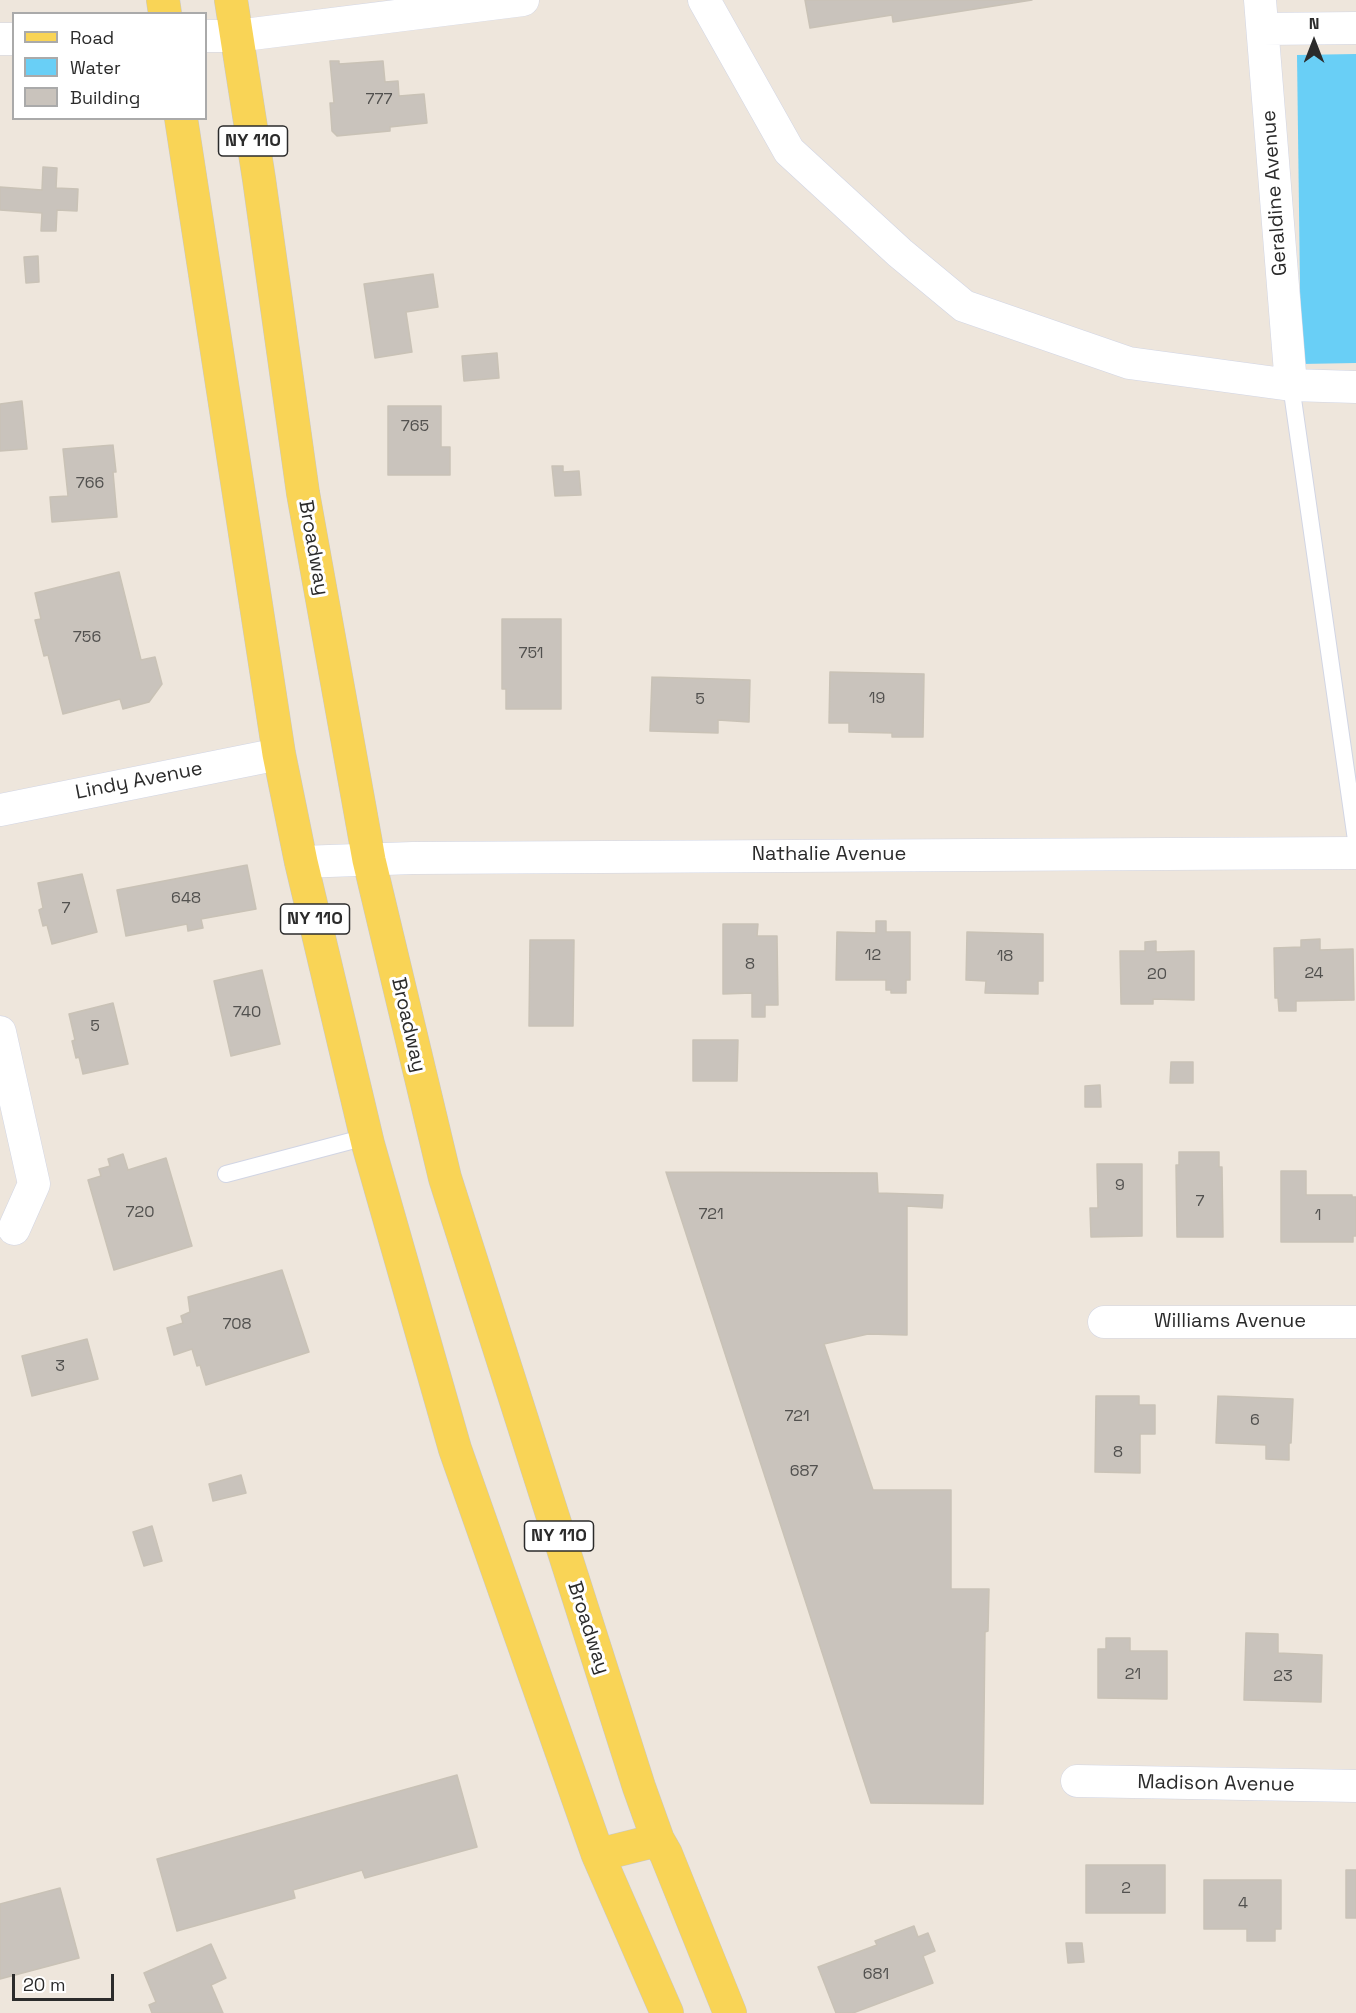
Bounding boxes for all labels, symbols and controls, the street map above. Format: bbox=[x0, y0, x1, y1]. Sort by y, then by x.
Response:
legend bbox=[12, 12, 207, 120]
north arrow bbox=[1284, 12, 1344, 72]
text: N bbox=[1309, 13, 1319, 34]
text: Road bbox=[70, 26, 114, 49]
text: Water bbox=[70, 56, 121, 79]
text: Building bbox=[70, 86, 140, 109]
house number: 777 bbox=[365, 90, 393, 110]
street label: Geraldine Avenue bbox=[1257, 109, 1293, 277]
road number: NY 110 bbox=[218, 126, 288, 156]
house number: 765 bbox=[401, 417, 429, 437]
house number: 766 bbox=[76, 474, 104, 494]
street label: Broadway bbox=[293, 499, 333, 597]
house number: 756 bbox=[73, 628, 101, 648]
house number: 751 bbox=[518, 644, 544, 664]
house number: 19 bbox=[869, 689, 885, 709]
house number: 5 bbox=[695, 690, 705, 710]
street label: Lindy Avenue bbox=[73, 757, 205, 805]
street label: Nathalie Avenue bbox=[752, 843, 906, 867]
house number: 648 bbox=[171, 889, 201, 909]
house number: 7 bbox=[61, 899, 71, 919]
road number: NY 110 bbox=[280, 904, 350, 934]
house number: 12 bbox=[865, 946, 881, 966]
house number: 18 bbox=[997, 947, 1013, 967]
house number: 8 bbox=[745, 955, 755, 975]
house number: 24 bbox=[1304, 964, 1324, 984]
house number: 20 bbox=[1147, 965, 1167, 985]
street label: Broadway bbox=[385, 975, 431, 1075]
house number: 740 bbox=[233, 1003, 261, 1023]
house number: 5 bbox=[90, 1017, 100, 1037]
house number: 9 bbox=[1115, 1176, 1125, 1196]
house number: 7 bbox=[1195, 1192, 1205, 1212]
house number: 720 bbox=[126, 1203, 154, 1223]
house number: 721 bbox=[698, 1205, 724, 1225]
house number: 1 bbox=[1315, 1206, 1321, 1226]
street label: Williams Avenue bbox=[1154, 1310, 1306, 1334]
house number: 708 bbox=[222, 1315, 252, 1335]
house number: 3 bbox=[55, 1357, 65, 1377]
house number: 721 bbox=[784, 1407, 810, 1427]
house number: 6 bbox=[1250, 1411, 1260, 1431]
house number: 8 bbox=[1113, 1443, 1123, 1463]
house number: 687 bbox=[790, 1462, 818, 1482]
road number: NY 110 bbox=[524, 1521, 594, 1551]
street label: Broadway bbox=[562, 1579, 614, 1677]
house number: 21 bbox=[1125, 1665, 1141, 1685]
house number: 23 bbox=[1273, 1667, 1293, 1687]
street label: Madison Avenue bbox=[1137, 1771, 1295, 1797]
house number: 2 bbox=[1121, 1879, 1131, 1899]
house number: 4 bbox=[1238, 1894, 1248, 1914]
scale bar bbox=[15, 1962, 117, 2000]
house number: 681 bbox=[863, 1965, 889, 1985]
text: 20 m bbox=[23, 1973, 66, 1996]

